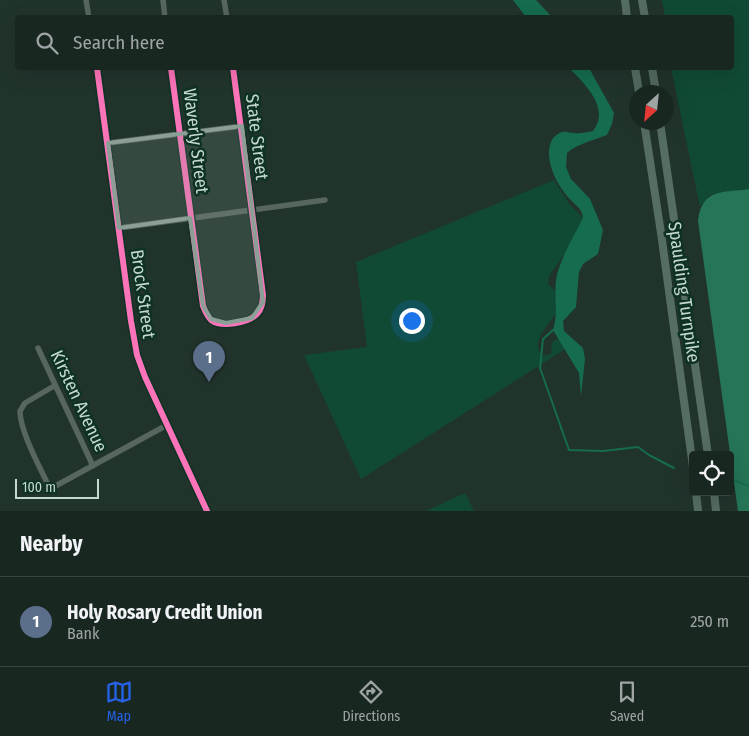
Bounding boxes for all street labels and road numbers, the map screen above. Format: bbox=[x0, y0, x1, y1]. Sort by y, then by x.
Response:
street label: Waverly Street bbox=[179, 87, 213, 195]
street label: State Street bbox=[241, 93, 273, 181]
street label: Spaulding Turnpike bbox=[663, 220, 705, 364]
street label: Brock Street bbox=[126, 248, 160, 340]
street label: Kirsten Avenue bbox=[46, 346, 112, 456]

